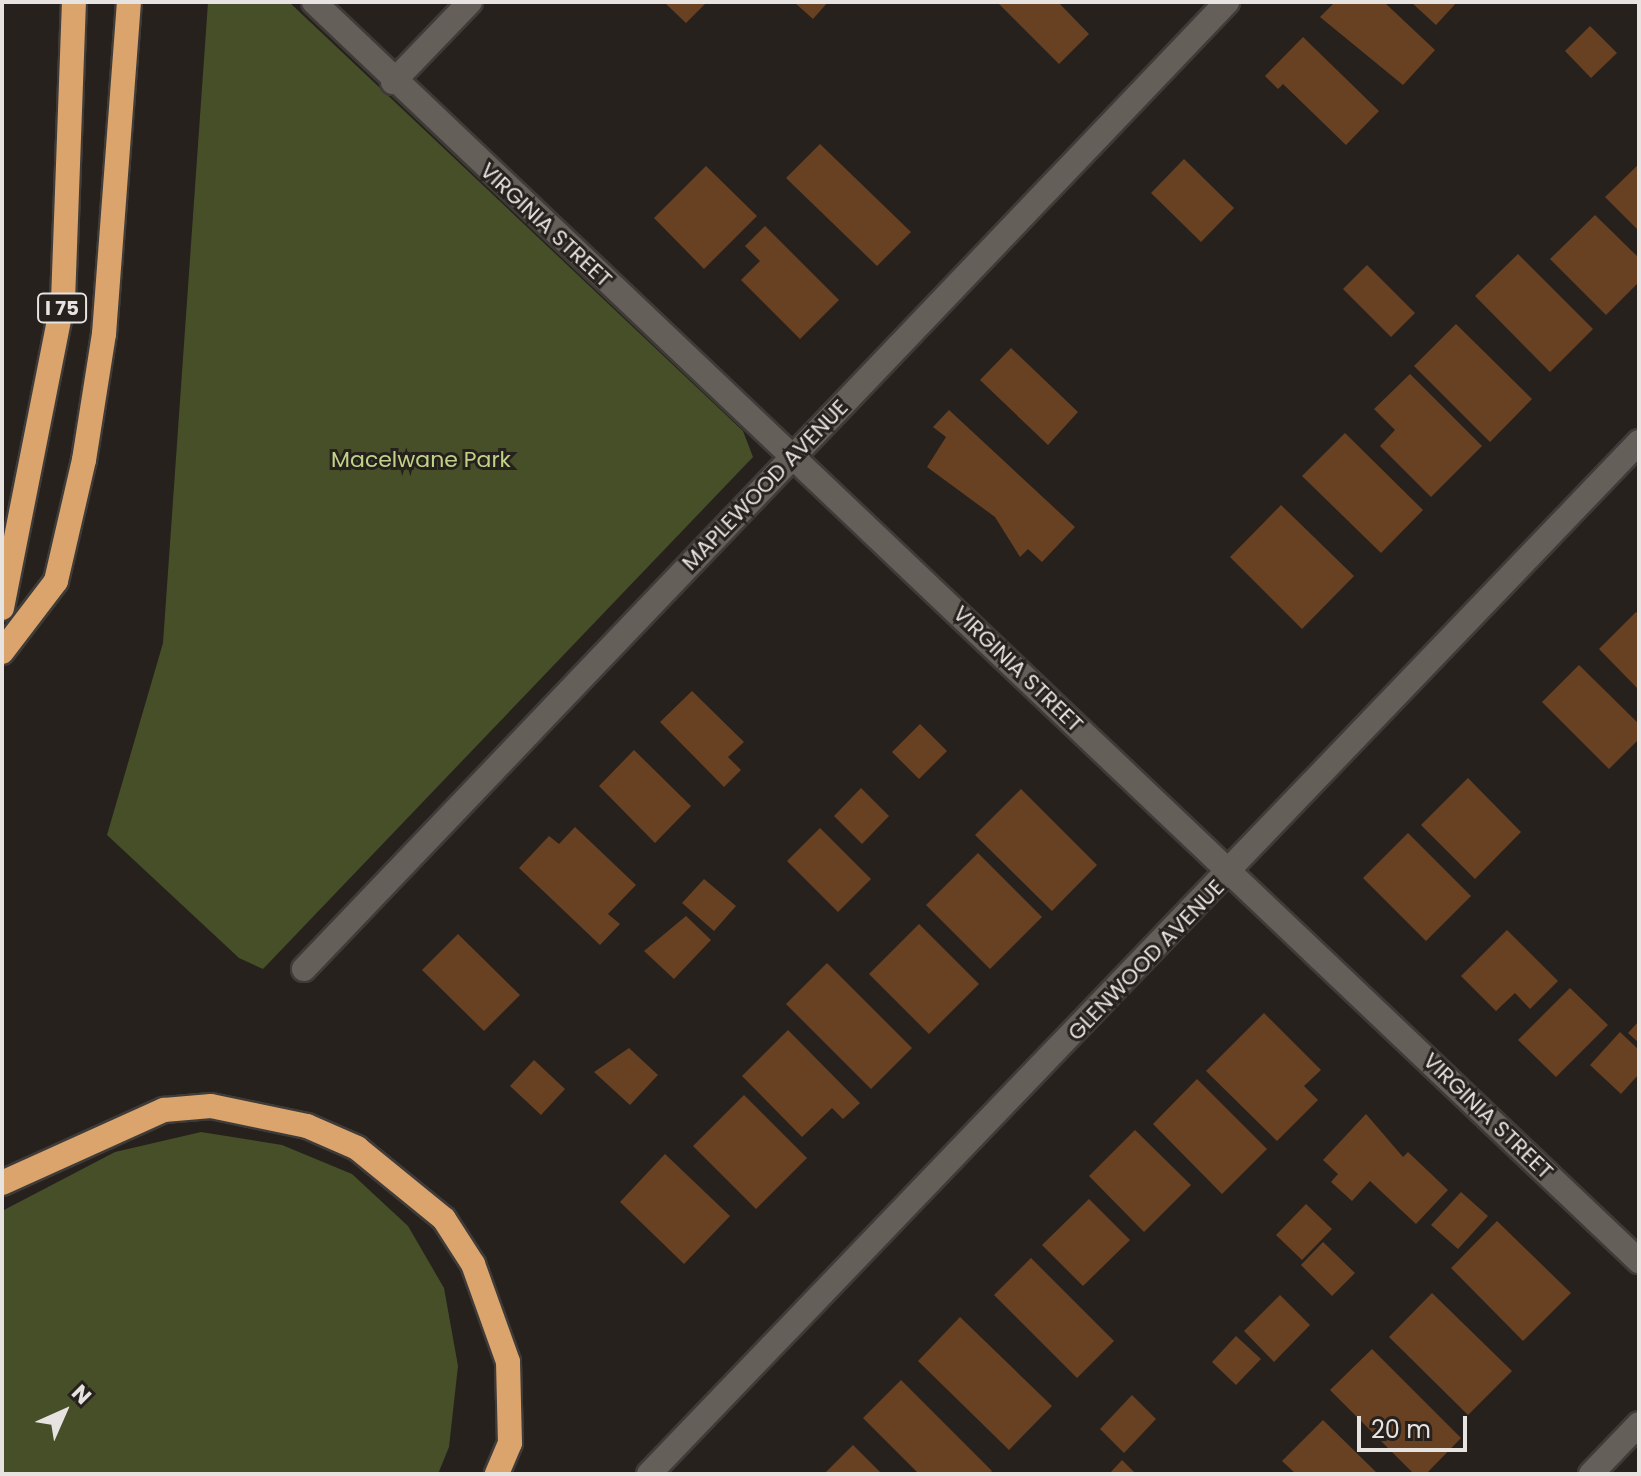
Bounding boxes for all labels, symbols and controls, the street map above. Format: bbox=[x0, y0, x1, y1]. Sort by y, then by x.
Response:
street label: VIRGINIA STREET bbox=[475, 157, 617, 293]
road number: I 75 bbox=[36, 292, 88, 324]
street label: MAPLEWOOD AVENUE bbox=[677, 394, 853, 576]
park label: Macelwane Park bbox=[331, 447, 511, 473]
street label: VIRGINIA STREET bbox=[948, 600, 1088, 738]
street label: GLENWOOD AVENUE bbox=[1062, 874, 1230, 1046]
street label: VIRGINIA STREET bbox=[1418, 1047, 1558, 1185]
north arrow bbox=[24, 1372, 104, 1452]
text: N bbox=[65, 1378, 98, 1411]
scale bar bbox=[1361, 1400, 1471, 1450]
text: 20 m bbox=[1371, 1413, 1431, 1446]

